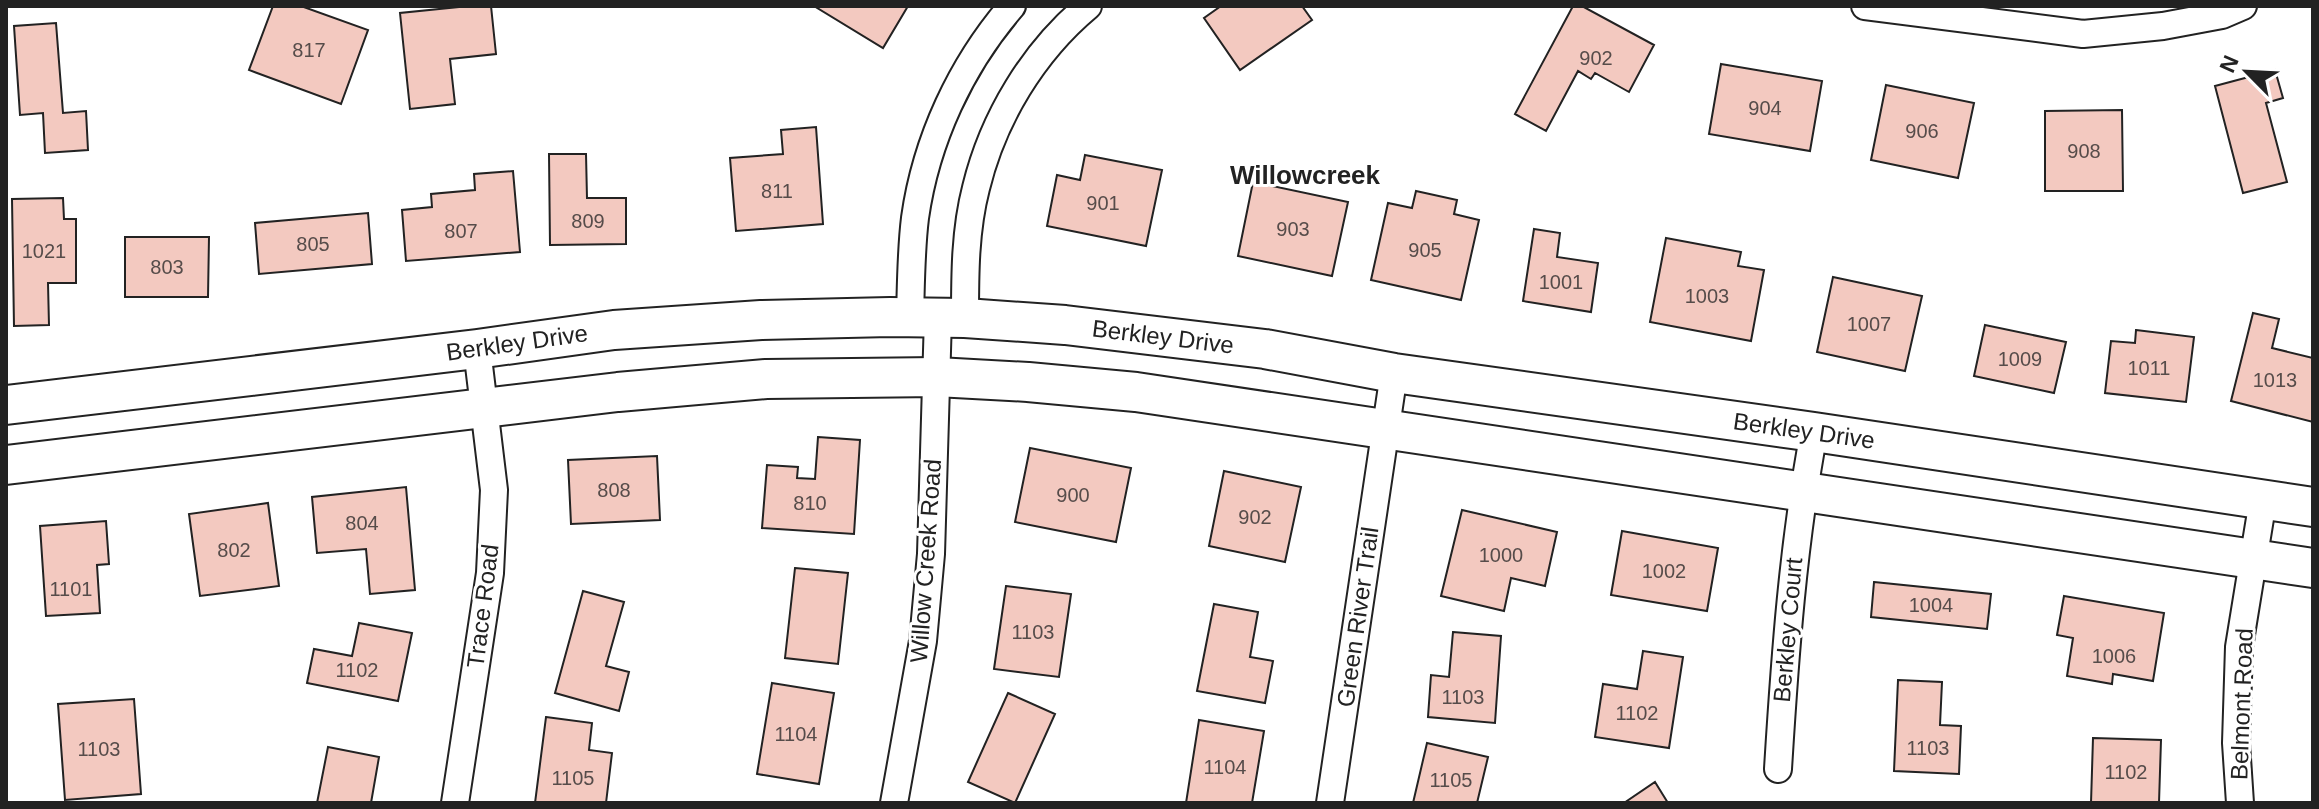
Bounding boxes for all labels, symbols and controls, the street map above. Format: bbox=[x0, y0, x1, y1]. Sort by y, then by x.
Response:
north arrow bbox=[2207, 32, 2287, 112]
house number: 817 bbox=[292, 39, 326, 61]
house number: 902 bbox=[1579, 47, 1613, 69]
text: N bbox=[2215, 52, 2244, 76]
house number: 904 bbox=[1748, 97, 1782, 119]
house number: 906 bbox=[1905, 120, 1939, 142]
house number: 908 bbox=[2067, 140, 2101, 162]
district label: Willowcreek bbox=[1230, 160, 1381, 190]
house number: 811 bbox=[761, 180, 793, 202]
house number: 901 bbox=[1086, 192, 1120, 214]
house number: 809 bbox=[571, 210, 605, 232]
house number: 903 bbox=[1276, 218, 1310, 240]
house number: 807 bbox=[444, 220, 478, 242]
house number: 805 bbox=[296, 233, 330, 255]
house number: 905 bbox=[1408, 239, 1442, 261]
house number: 1021 bbox=[22, 240, 66, 262]
house number: 803 bbox=[150, 256, 184, 278]
house number: 1001 bbox=[1539, 271, 1583, 293]
house number: 1003 bbox=[1685, 285, 1729, 307]
house number: 1007 bbox=[1847, 313, 1891, 335]
street label: Berkley Drive bbox=[1091, 314, 1236, 359]
street label: Berkley Drive bbox=[444, 319, 589, 366]
house number: 1009 bbox=[1998, 348, 2042, 370]
house number: 1011 bbox=[2127, 357, 2171, 379]
house number: 1013 bbox=[2253, 369, 2297, 391]
street label: Berkley Drive bbox=[1732, 407, 1877, 454]
street label: Willow Creek Road bbox=[905, 458, 946, 664]
house number: 808 bbox=[597, 479, 631, 501]
house number: 900 bbox=[1056, 484, 1090, 506]
house number: 810 bbox=[793, 492, 827, 514]
house number: 902 bbox=[1238, 506, 1272, 528]
house number: 804 bbox=[345, 512, 379, 534]
street label: Green River Trail bbox=[1332, 525, 1383, 709]
house number: 802 bbox=[217, 539, 251, 561]
street label: Trace Road bbox=[462, 543, 503, 669]
house number: 1000 bbox=[1479, 544, 1523, 566]
street label: Berkley Court bbox=[1768, 556, 1807, 704]
house number: 1002 bbox=[1642, 560, 1686, 582]
house number: 1101 bbox=[49, 578, 93, 600]
house number: 1004 bbox=[1909, 594, 1953, 616]
house number: 1103 bbox=[1011, 621, 1055, 643]
street label: Belmont Road bbox=[2225, 628, 2258, 780]
house number: 1006 bbox=[2092, 645, 2136, 667]
house number: 1102 bbox=[335, 659, 379, 681]
house number: 1103 bbox=[1441, 686, 1485, 708]
house number: 1102 bbox=[1615, 702, 1659, 724]
house number: 1104 bbox=[774, 723, 818, 745]
house number: 1103 bbox=[1906, 737, 1950, 759]
house number: 1103 bbox=[77, 738, 121, 760]
house number: 1104 bbox=[1203, 756, 1247, 778]
house number: 1102 bbox=[2104, 761, 2148, 783]
house number: 1105 bbox=[551, 767, 595, 789]
house number: 1105 bbox=[1429, 769, 1473, 791]

